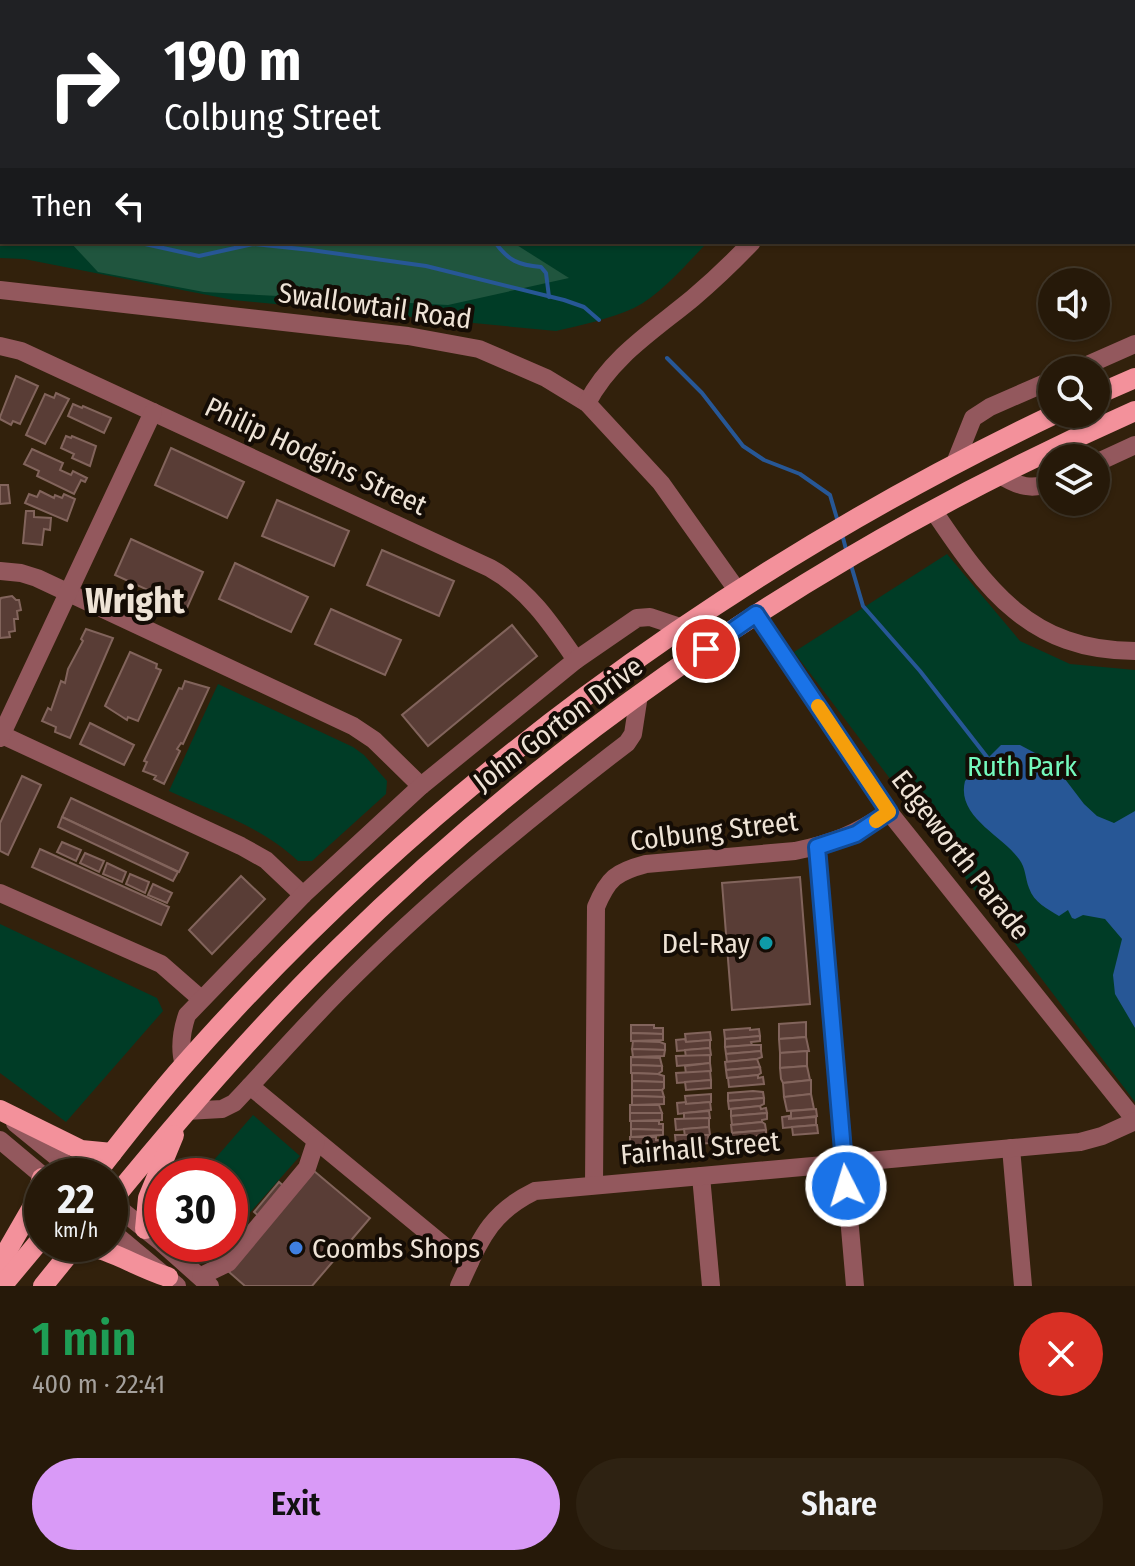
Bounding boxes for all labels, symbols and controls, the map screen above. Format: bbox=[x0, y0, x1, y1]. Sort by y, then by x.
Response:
text: 190 m bbox=[164, 28, 302, 95]
icon: right bbox=[32, 32, 136, 136]
text: Colbung Street bbox=[164, 96, 381, 140]
icon: left bbox=[108, 184, 152, 228]
text: Then bbox=[32, 188, 92, 224]
map controls bbox=[1038, 268, 1110, 516]
button: sound bbox=[1038, 268, 1110, 340]
street label: Swallowtail Road bbox=[276, 276, 474, 336]
button: search bbox=[1038, 356, 1110, 428]
street label: Philip Hodgins Street bbox=[200, 390, 433, 522]
button: layers bbox=[1038, 444, 1110, 516]
district label: Wright bbox=[85, 579, 186, 623]
pin bbox=[672, 615, 740, 683]
icon: arrive bbox=[684, 627, 728, 671]
street label: John Gorton Drive bbox=[467, 650, 649, 798]
park label: Ruth Park bbox=[967, 750, 1078, 783]
street label: Edgeworth Parade bbox=[885, 764, 1037, 946]
street label: Colbung Street bbox=[628, 804, 801, 858]
place label: Del-Ray bbox=[662, 927, 751, 960]
marker: Del-Ray bbox=[757, 934, 775, 952]
street label: Fairhall Street bbox=[619, 1125, 782, 1171]
position arrow bbox=[804, 1144, 888, 1228]
speed limit sign: 30 bbox=[144, 1158, 248, 1262]
text: 22 bbox=[57, 1176, 95, 1224]
text: km/h bbox=[54, 1218, 98, 1242]
place label: Coombs Shops bbox=[312, 1232, 480, 1265]
marker: Coombs Shops bbox=[287, 1239, 305, 1257]
text: 1 min bbox=[32, 1310, 137, 1368]
button: close bbox=[1019, 1312, 1103, 1396]
text: 400 m · 22:41 bbox=[32, 1369, 165, 1400]
button: Exit bbox=[32, 1458, 560, 1550]
button: Share bbox=[576, 1458, 1103, 1550]

